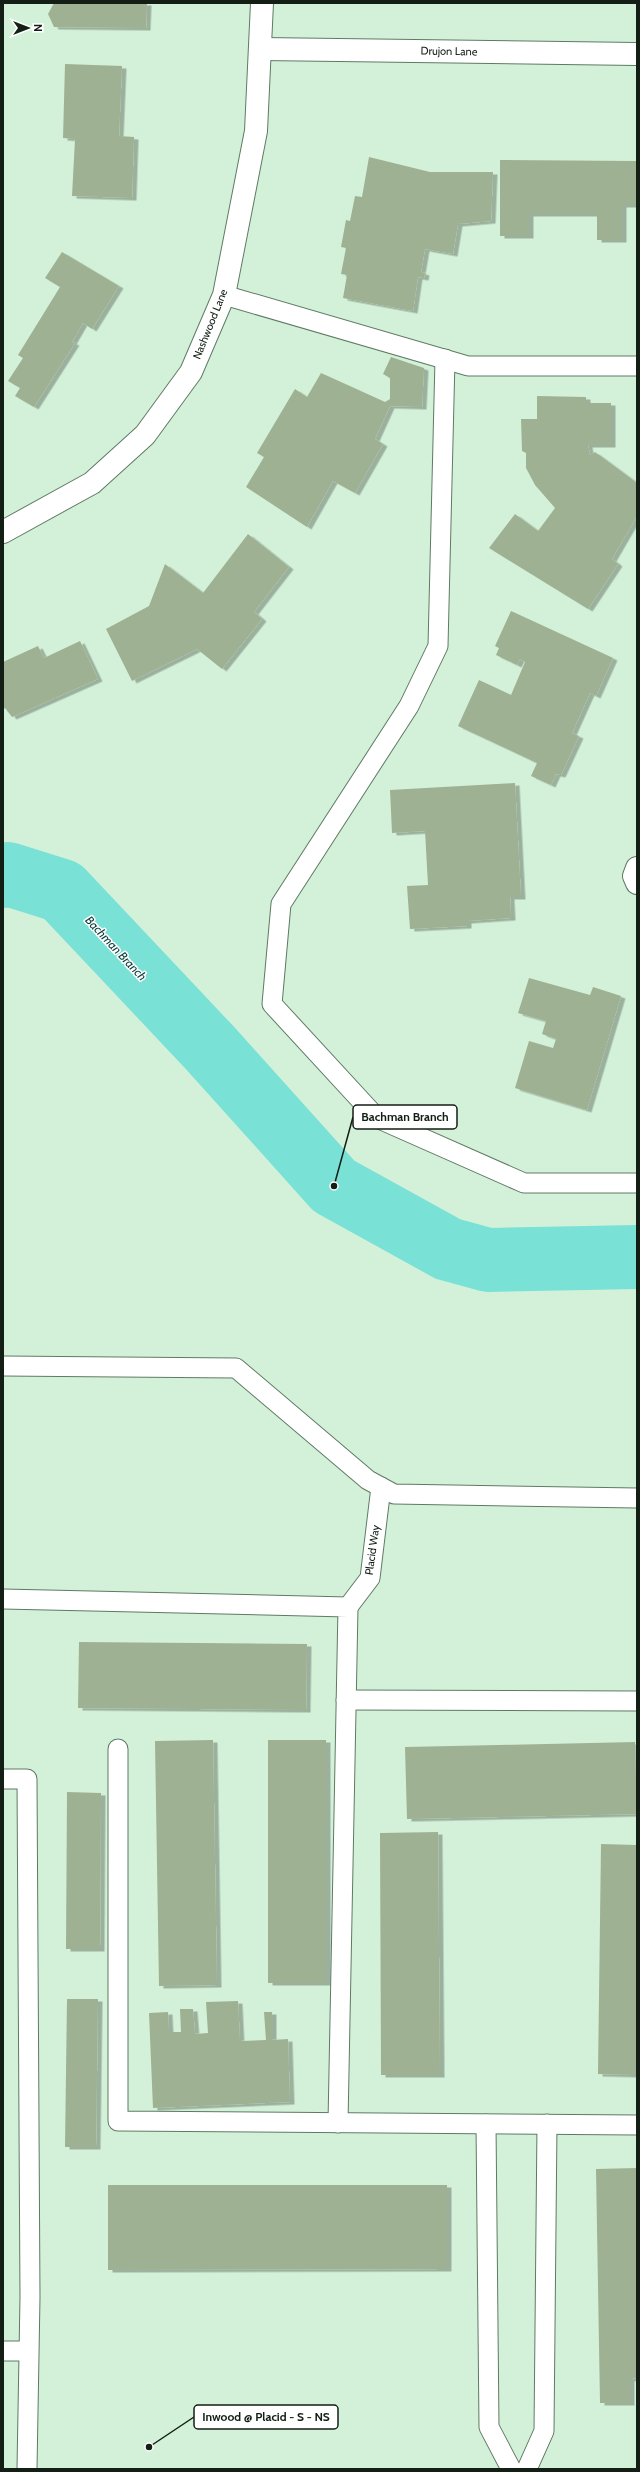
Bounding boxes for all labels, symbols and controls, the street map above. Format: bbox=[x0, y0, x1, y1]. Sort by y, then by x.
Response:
north arrow bbox=[8, 8, 48, 48]
text: N bbox=[31, 24, 45, 32]
street label: Drujon Lane bbox=[421, 44, 478, 59]
street label: Nashwood Lane bbox=[190, 286, 231, 361]
water label: Bachman Branch bbox=[82, 913, 150, 983]
callout: Bachman Branch bbox=[353, 1105, 457, 1129]
text: Bachman Branch bbox=[361, 1109, 449, 1124]
street label: Placid Way bbox=[362, 1524, 383, 1576]
callout: Inwood @ Placid - S - NS bbox=[194, 2405, 338, 2429]
text: Inwood @ Placid - S - NS bbox=[202, 2409, 330, 2424]

